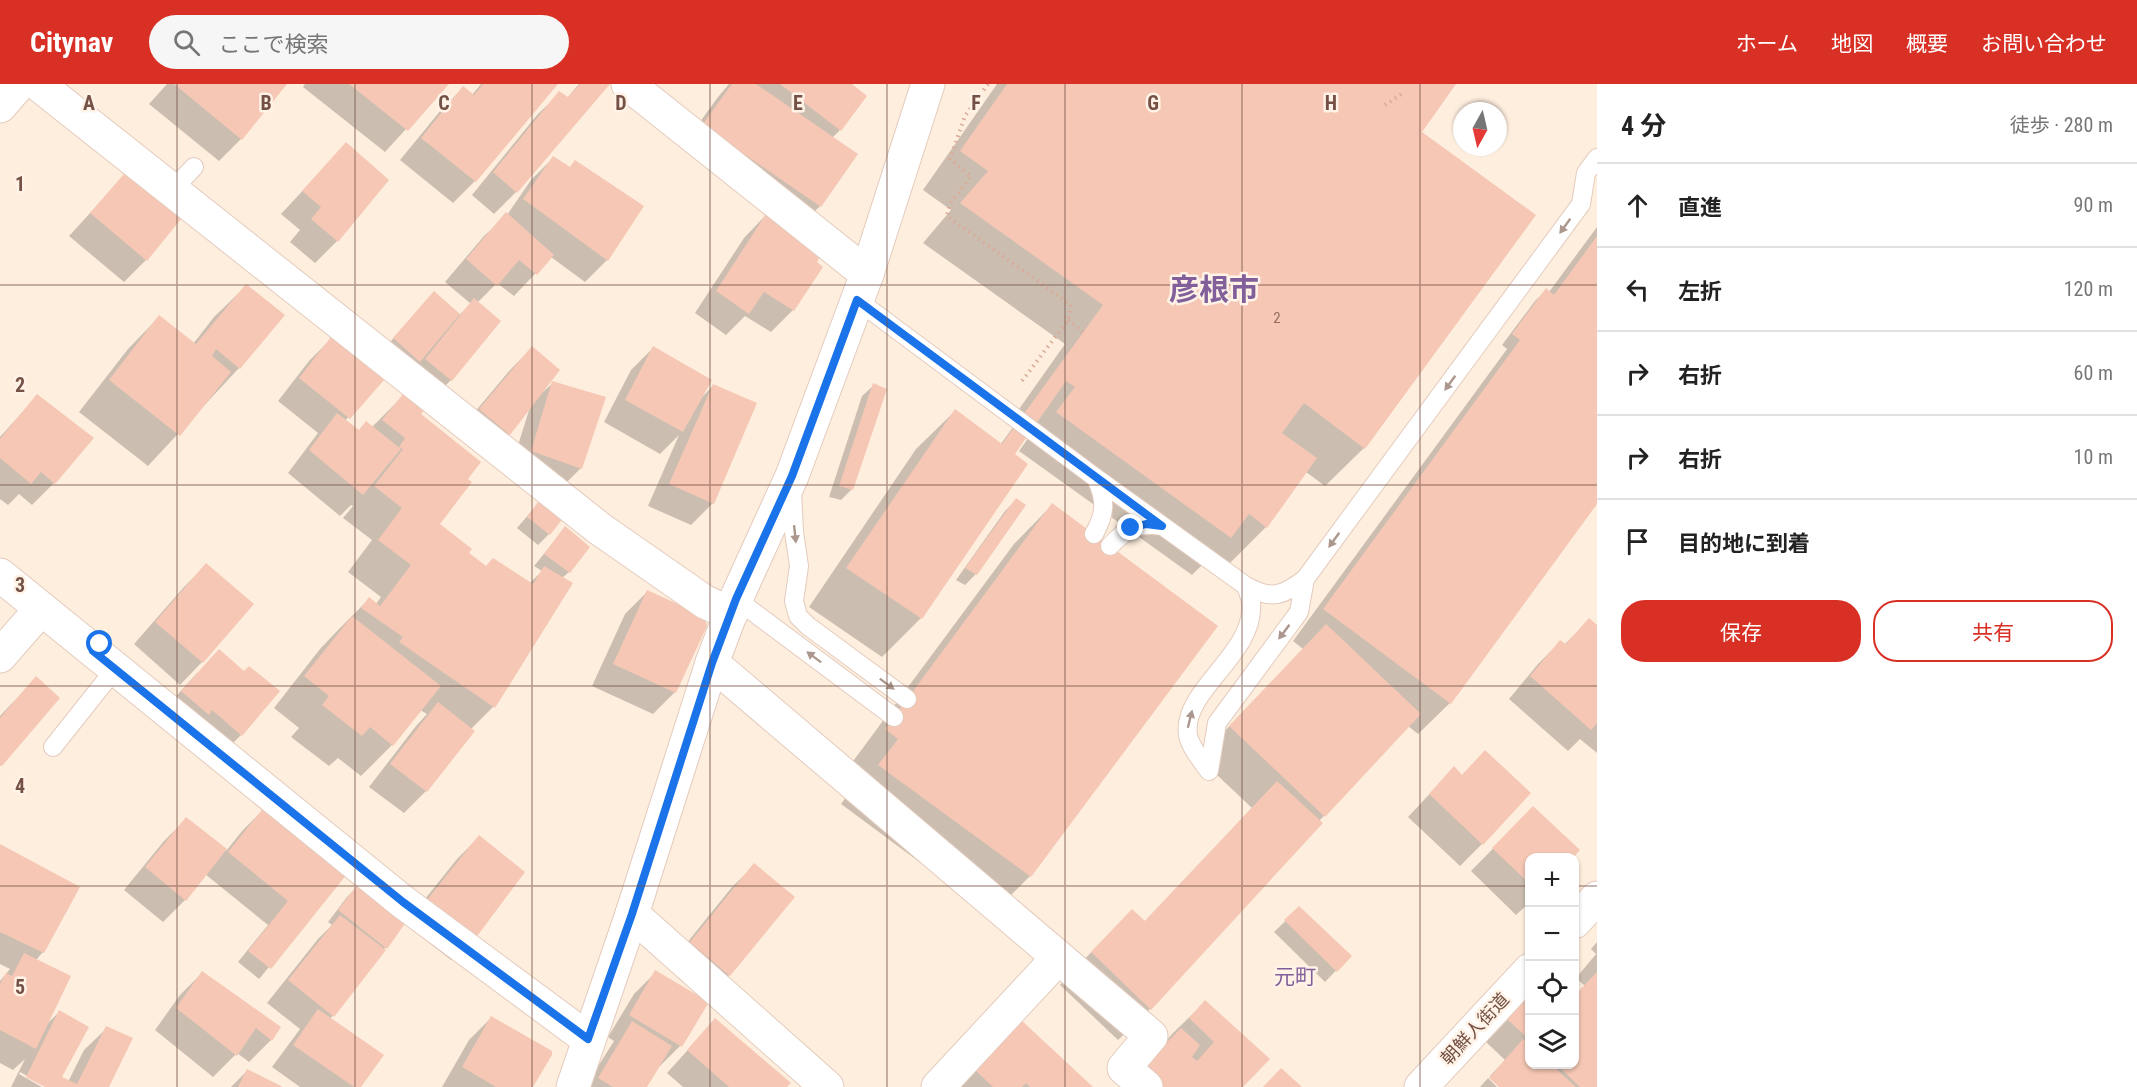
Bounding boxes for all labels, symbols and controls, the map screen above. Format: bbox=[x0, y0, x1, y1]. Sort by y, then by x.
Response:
search box bbox=[149, 15, 569, 69]
text: Citynav bbox=[30, 26, 113, 59]
icon: search bbox=[170, 26, 203, 59]
text: ここで検索 bbox=[218, 32, 328, 57]
text: ホーム bbox=[1736, 32, 1798, 56]
text: 地図 bbox=[1831, 32, 1873, 56]
text: 概要 bbox=[1906, 32, 1948, 56]
text: お問い合わせ bbox=[1981, 32, 2107, 56]
text: A bbox=[83, 91, 95, 115]
text: B bbox=[260, 91, 272, 115]
text: C bbox=[438, 91, 450, 115]
text: D bbox=[615, 91, 627, 115]
text: E bbox=[793, 91, 803, 115]
text: F bbox=[971, 91, 981, 115]
text: G bbox=[1147, 91, 1159, 115]
text: H bbox=[1325, 91, 1337, 115]
north arrow bbox=[1453, 102, 1507, 156]
text: 4 分 bbox=[1621, 111, 1666, 141]
text: 徒歩 · 280 m bbox=[2010, 113, 2113, 137]
text: 1 bbox=[15, 172, 25, 196]
icon: ahead bbox=[1621, 189, 1654, 222]
text: 90 m bbox=[2074, 193, 2113, 217]
text: 直進 bbox=[1678, 195, 1722, 220]
one-way arrow bbox=[1559, 217, 1571, 233]
district label: 彦根市 bbox=[1169, 272, 1259, 307]
icon: left bbox=[1621, 273, 1654, 306]
text: 120 m bbox=[2064, 277, 2113, 301]
text: 左折 bbox=[1678, 279, 1722, 304]
house number: 2 bbox=[1273, 309, 1281, 327]
icon: right bbox=[1621, 357, 1654, 390]
text: 60 m bbox=[2074, 361, 2113, 385]
text: 右折 bbox=[1678, 363, 1722, 388]
text: 2 bbox=[15, 373, 25, 397]
one-way arrow bbox=[1444, 376, 1456, 391]
icon: right bbox=[1621, 441, 1654, 474]
text: 10 m bbox=[2074, 445, 2113, 469]
text: 右折 bbox=[1678, 447, 1722, 472]
route end bbox=[1117, 514, 1143, 540]
one-way arrow bbox=[790, 525, 800, 544]
icon: arrive bbox=[1621, 525, 1654, 558]
text: 目的地に到着 bbox=[1678, 531, 1810, 556]
one-way arrow bbox=[1328, 532, 1340, 548]
text: 3 bbox=[15, 573, 25, 597]
button: 保存 bbox=[1621, 600, 1861, 662]
button: 共有 bbox=[1873, 600, 2113, 662]
one-way arrow bbox=[1278, 625, 1290, 640]
route start bbox=[86, 630, 112, 656]
one-way arrow bbox=[806, 651, 821, 663]
one-way arrow bbox=[878, 678, 894, 690]
one-way arrow bbox=[1186, 710, 1196, 728]
text: 4 bbox=[15, 774, 25, 798]
map controls bbox=[1525, 853, 1579, 1069]
button: + bbox=[1525, 853, 1579, 907]
button: − bbox=[1525, 907, 1579, 961]
button: locate bbox=[1525, 961, 1579, 1015]
district label: 元町 bbox=[1274, 965, 1316, 989]
text: 5 bbox=[15, 975, 25, 999]
street label: 朝鮮人街道 bbox=[1436, 989, 1513, 1069]
button: layers bbox=[1525, 1015, 1579, 1069]

